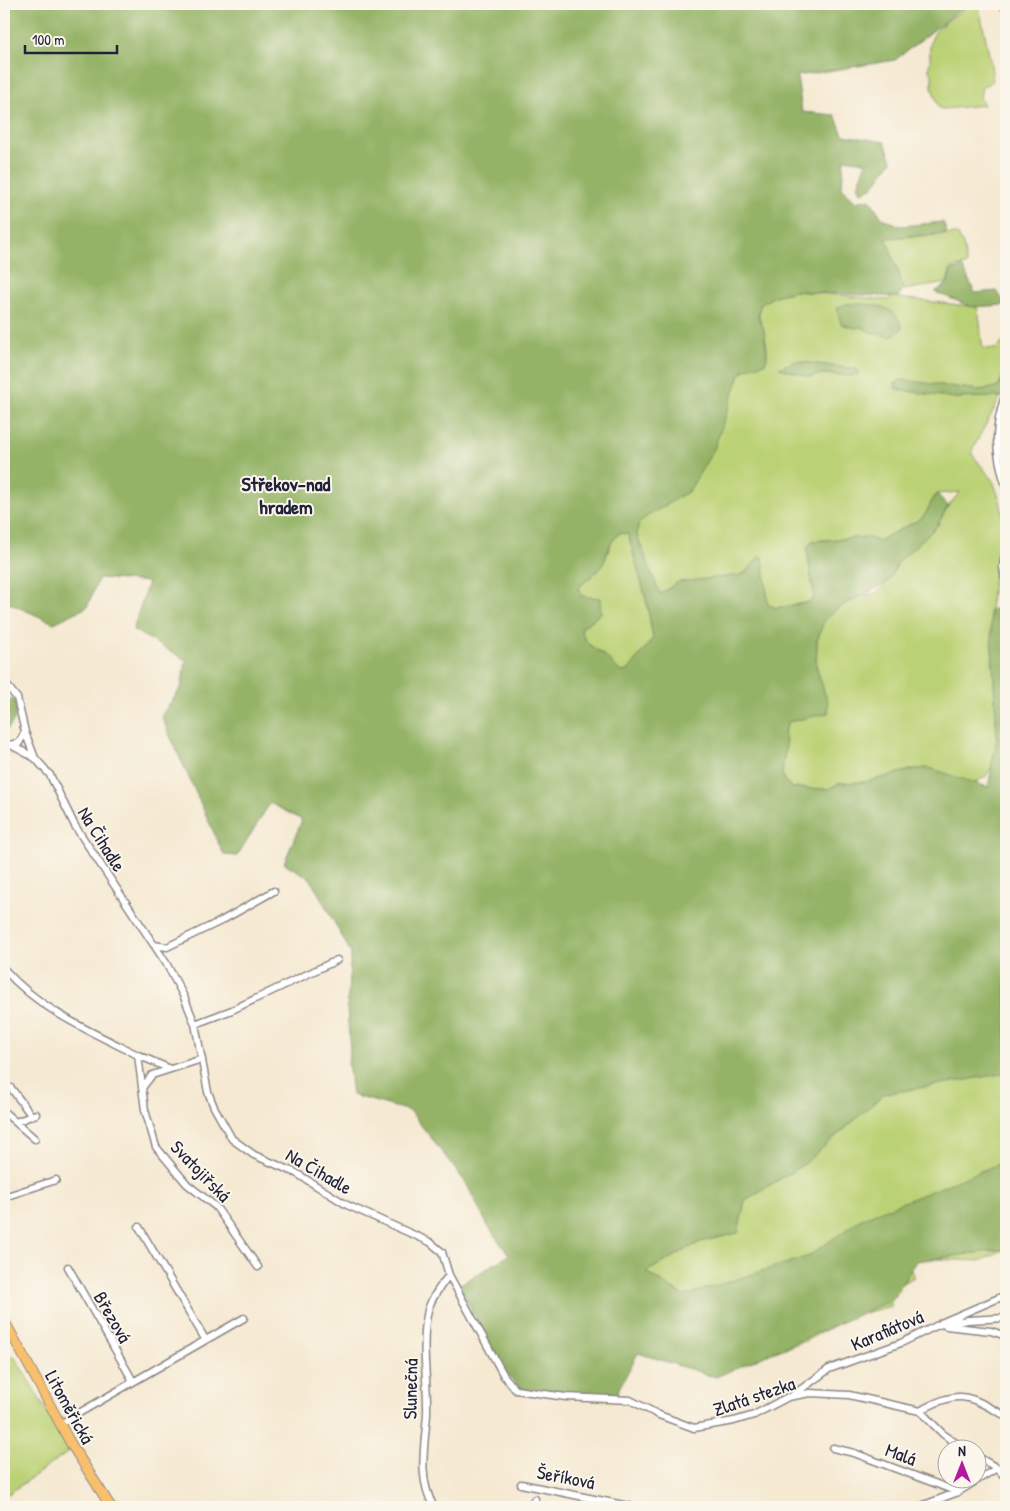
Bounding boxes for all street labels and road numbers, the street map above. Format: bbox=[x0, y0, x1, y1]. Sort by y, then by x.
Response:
street label: Na Čihadle bbox=[72, 802, 132, 877]
street label: Svatojiřská bbox=[165, 1134, 237, 1208]
street label: Na Čihadle bbox=[281, 1142, 357, 1200]
street label: Březová bbox=[88, 1287, 138, 1348]
street label: Karafiátová bbox=[847, 1303, 928, 1357]
street label: Slunečná bbox=[396, 1358, 424, 1420]
street label: Litoměřická bbox=[39, 1366, 101, 1449]
street label: Zlatá stezka bbox=[709, 1370, 799, 1422]
street label: Malá bbox=[882, 1436, 921, 1472]
street label: Šeříková bbox=[535, 1459, 598, 1495]

